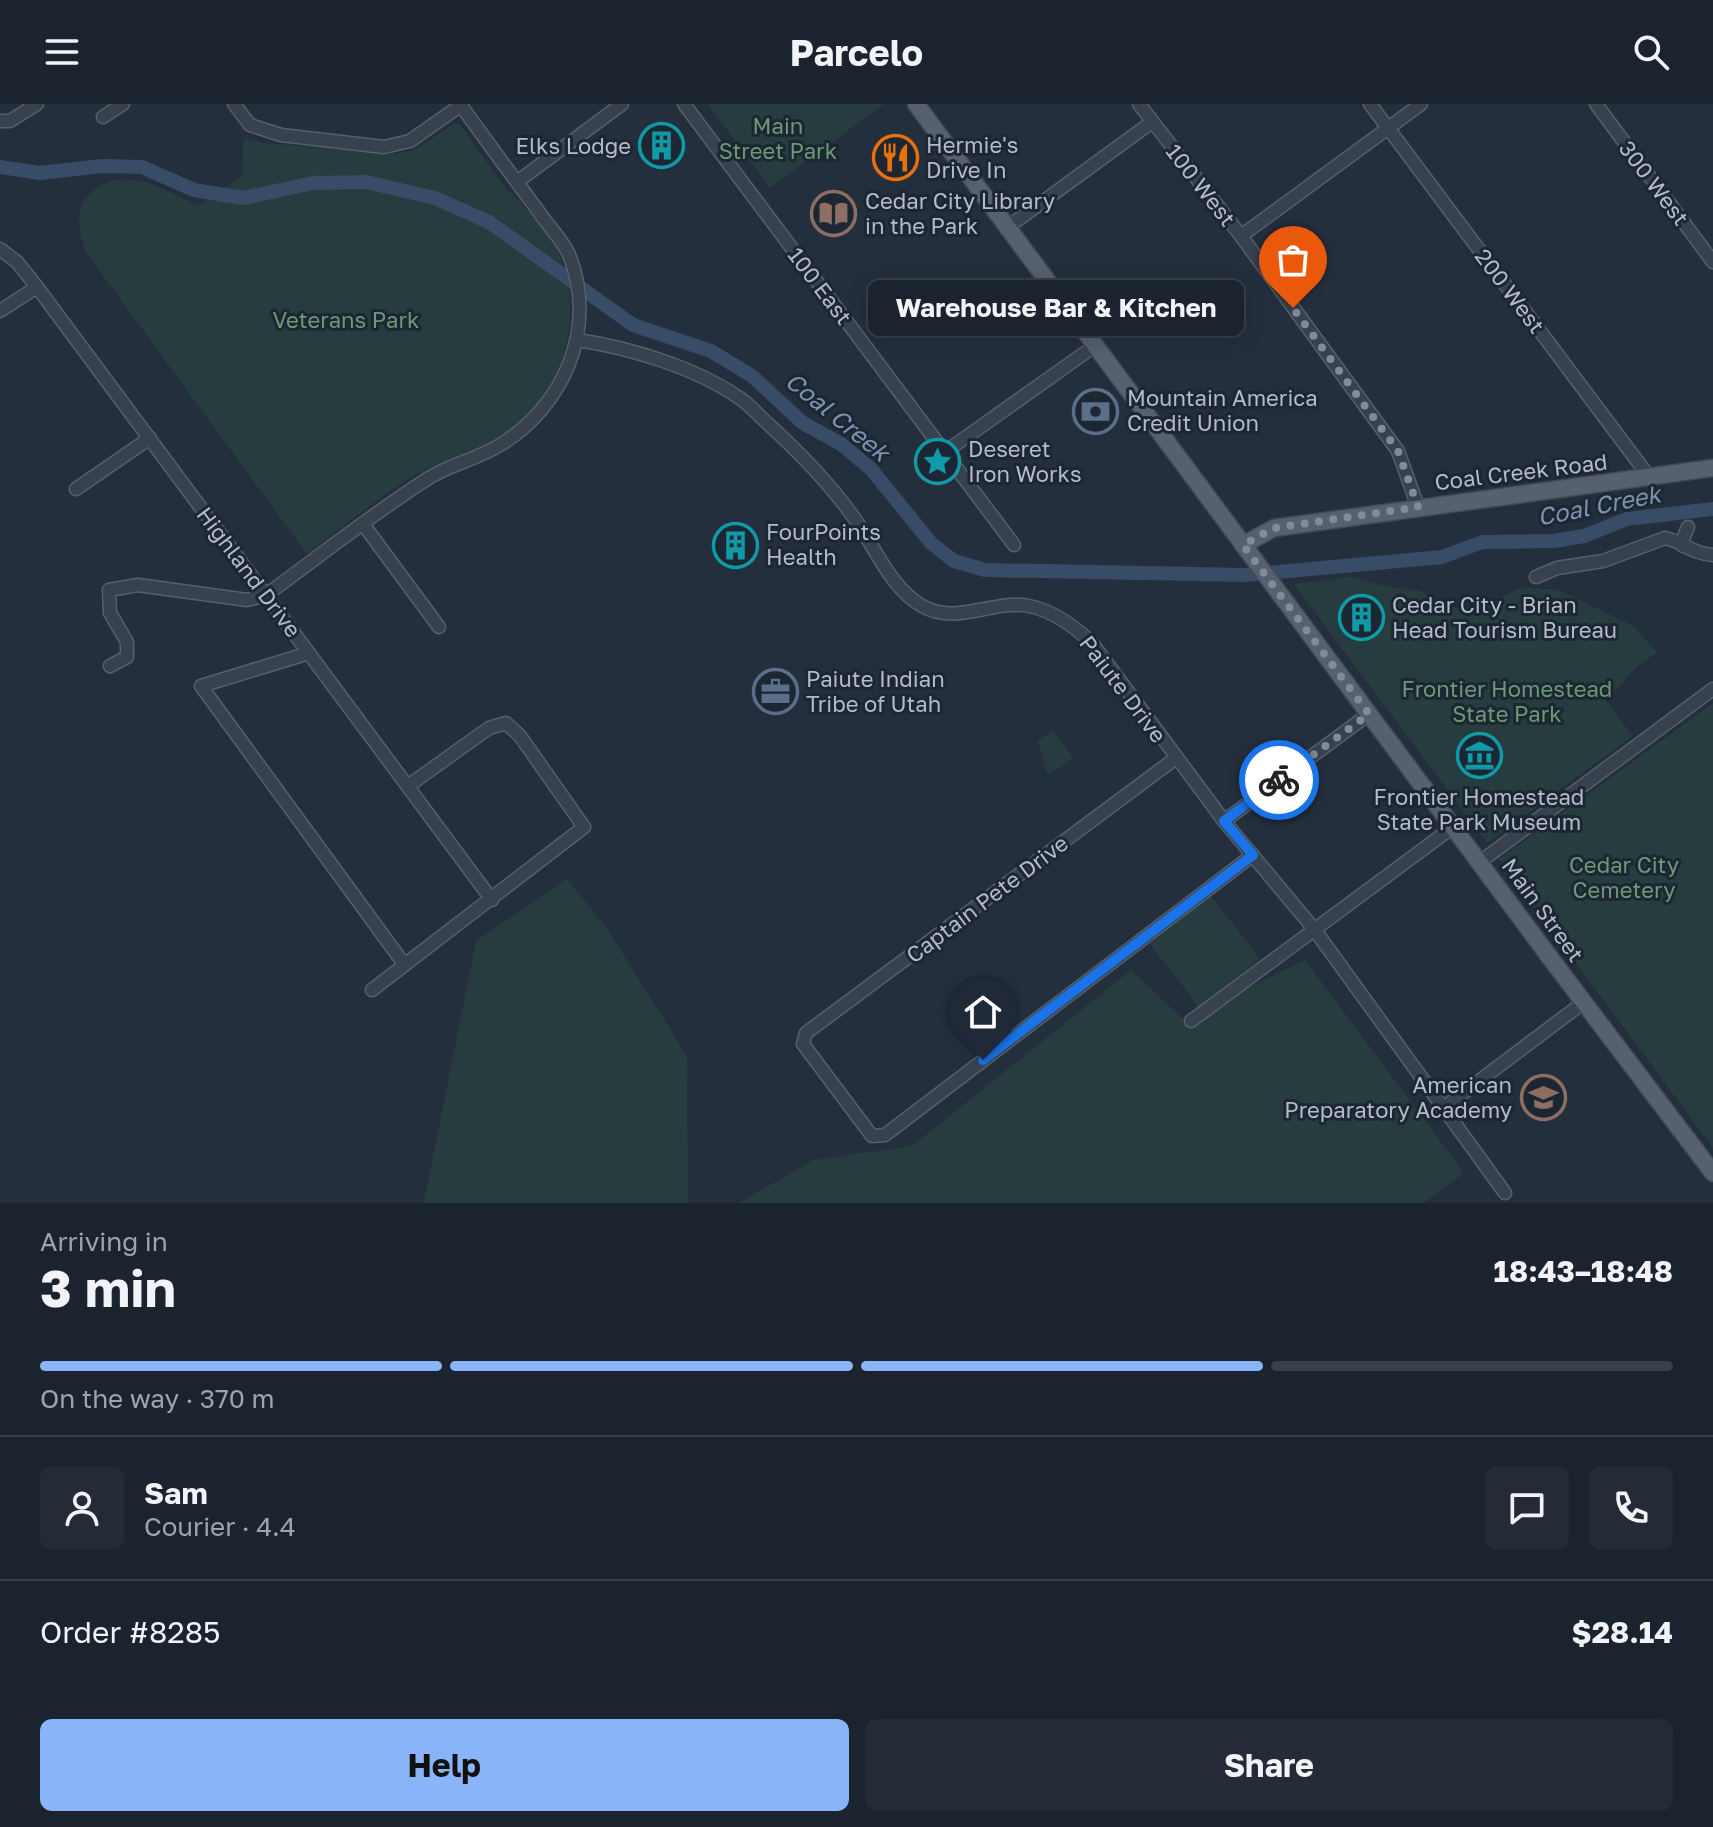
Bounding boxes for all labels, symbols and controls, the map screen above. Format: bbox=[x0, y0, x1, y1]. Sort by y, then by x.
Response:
icon: menu bbox=[40, 30, 84, 74]
icon: search bbox=[1629, 30, 1673, 74]
text: Parcelo bbox=[790, 31, 923, 74]
park label: Main Street Park bbox=[719, 112, 837, 164]
building icon: Elks Lodge bbox=[638, 122, 686, 170]
place label: Hermie's Drive In bbox=[926, 131, 1018, 183]
place label: Elks Lodge bbox=[516, 132, 631, 159]
restaurant icon: Hermie's Drive In bbox=[871, 134, 919, 182]
street label: 300 West bbox=[1614, 135, 1695, 230]
street label: 100 West bbox=[1161, 138, 1242, 231]
place label: Cedar City Library in the Park bbox=[865, 187, 1055, 239]
library icon: Cedar City Library in the Park bbox=[810, 190, 858, 238]
pin bbox=[1259, 226, 1327, 308]
icon: bag bbox=[1271, 238, 1315, 282]
street label: 100 East bbox=[783, 242, 858, 330]
street label: 200 West bbox=[1470, 243, 1551, 338]
callout: Warehouse Bar & Kitchen bbox=[869, 280, 1245, 336]
text: Warehouse Bar & Kitchen bbox=[895, 292, 1217, 323]
park label: Veterans Park bbox=[273, 306, 419, 333]
water label: Coal Creek bbox=[780, 365, 897, 468]
place label: Mountain America Credit Union bbox=[1127, 384, 1318, 436]
bank icon: Mountain America Credit Union bbox=[1072, 387, 1120, 435]
place label: Deseret Iron Works bbox=[968, 435, 1082, 487]
place icon: Deseret Iron Works bbox=[913, 438, 961, 486]
street label: Coal Creek Road bbox=[1433, 448, 1609, 495]
water label: Coal Creek bbox=[1535, 478, 1665, 531]
street label: Highland Drive bbox=[192, 501, 307, 642]
place label: FourPoints Health bbox=[766, 518, 881, 570]
building icon: FourPoints Health bbox=[711, 521, 759, 569]
place label: Cedar City - Brian Head Tourism Bureau bbox=[1392, 591, 1617, 643]
building icon: Cedar City - Brian Head Tourism Bureau bbox=[1337, 594, 1385, 642]
street label: Paiute Drive bbox=[1074, 630, 1173, 748]
place label: Paiute Indian Tribe of Utah bbox=[806, 665, 945, 717]
office icon: Paiute Indian Tribe of Utah bbox=[751, 668, 799, 716]
park label: Frontier Homestead State Park bbox=[1402, 675, 1612, 727]
museum icon: Frontier Homestead State Park Museum bbox=[1455, 732, 1503, 780]
courier bbox=[1239, 740, 1319, 820]
icon: bike bbox=[1257, 758, 1301, 802]
place label: Frontier Homestead State Park Museum bbox=[1374, 783, 1584, 835]
street label: Captain Pete Drive bbox=[900, 829, 1073, 968]
park label: Cedar City Cemetery bbox=[1569, 851, 1679, 903]
street label: Main Street bbox=[1497, 853, 1590, 967]
pin bbox=[949, 978, 1017, 1060]
icon: home bbox=[961, 990, 1005, 1034]
place label: American Preparatory Academy bbox=[1284, 1071, 1512, 1123]
school or university icon: American Preparatory Academy bbox=[1519, 1074, 1567, 1122]
text: Arriving in bbox=[40, 1226, 168, 1257]
text: 18:43–18:48 bbox=[1494, 1253, 1673, 1289]
text: 3 min bbox=[40, 1256, 176, 1318]
text: On the way · 370 m bbox=[40, 1383, 274, 1414]
button: person bbox=[40, 1466, 124, 1550]
button: chat bbox=[1485, 1466, 1569, 1550]
button: phone bbox=[1589, 1466, 1673, 1550]
text: Sam bbox=[144, 1475, 208, 1511]
text: Courier · 4.4 bbox=[144, 1511, 296, 1542]
text: Order #8285 bbox=[40, 1614, 220, 1650]
text: $28.14 bbox=[1572, 1614, 1673, 1650]
button: Help bbox=[40, 1719, 849, 1811]
button: Share bbox=[865, 1719, 1673, 1811]

